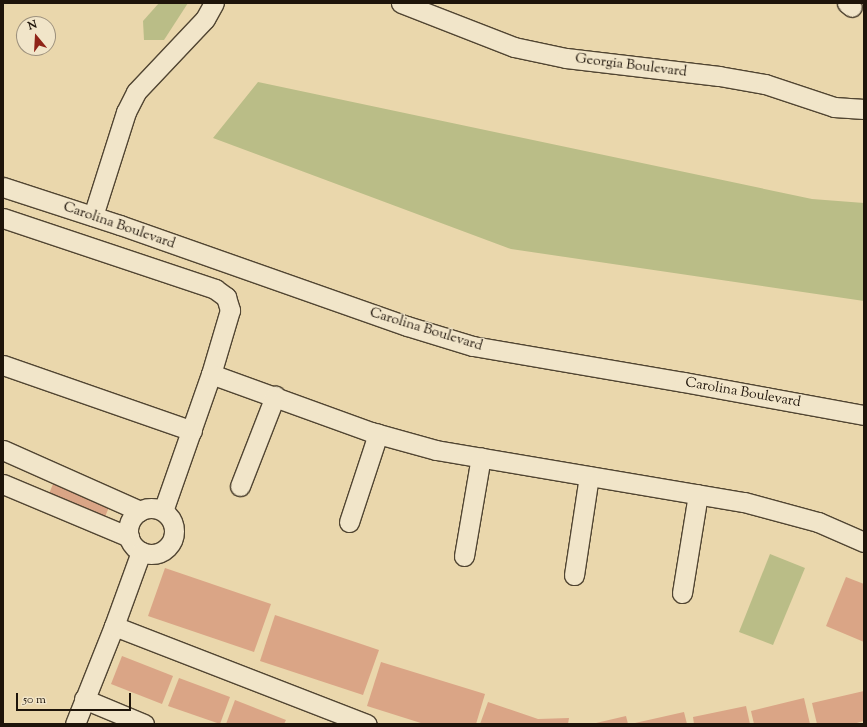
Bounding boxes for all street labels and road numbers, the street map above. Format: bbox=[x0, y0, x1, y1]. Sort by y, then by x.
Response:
street label: Georgia Boulevard bbox=[574, 51, 688, 81]
street label: Carolina Boulevard bbox=[61, 199, 177, 253]
street label: Carolina Boulevard bbox=[368, 305, 484, 355]
street label: Carolina Boulevard bbox=[684, 375, 802, 411]

